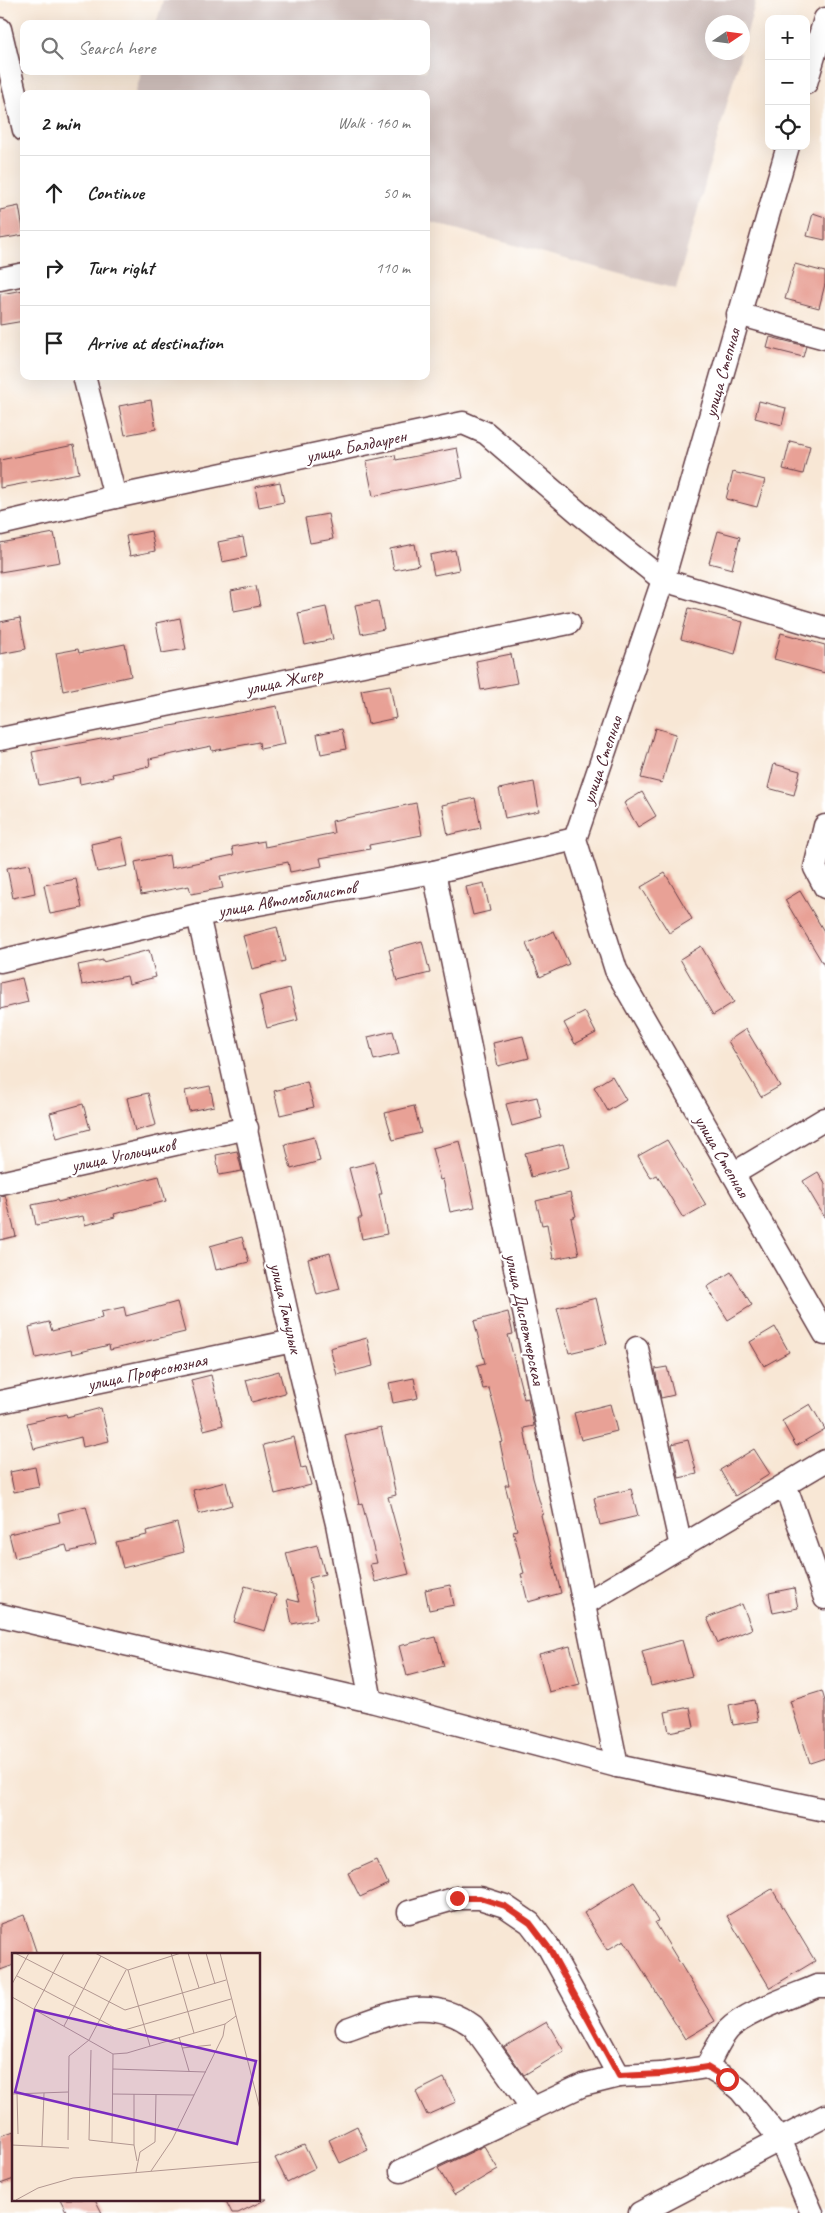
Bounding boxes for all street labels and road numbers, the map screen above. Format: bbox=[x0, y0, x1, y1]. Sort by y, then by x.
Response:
street label: улица Степная bbox=[699, 324, 746, 421]
street label: улица Балдаурен bbox=[303, 424, 409, 468]
street label: улица Жигер bbox=[243, 662, 326, 700]
street label: улица Степная bbox=[576, 712, 628, 808]
street label: улица Автомобилистов bbox=[215, 875, 362, 922]
street label: улица Степная bbox=[689, 1110, 755, 1203]
street label: улица Угольщиков bbox=[68, 1133, 180, 1177]
street label: улица Диспетчерская bbox=[500, 1250, 550, 1388]
street label: улица Татулык bbox=[265, 1260, 308, 1358]
street label: улица Профсоюзная bbox=[84, 1348, 210, 1396]

